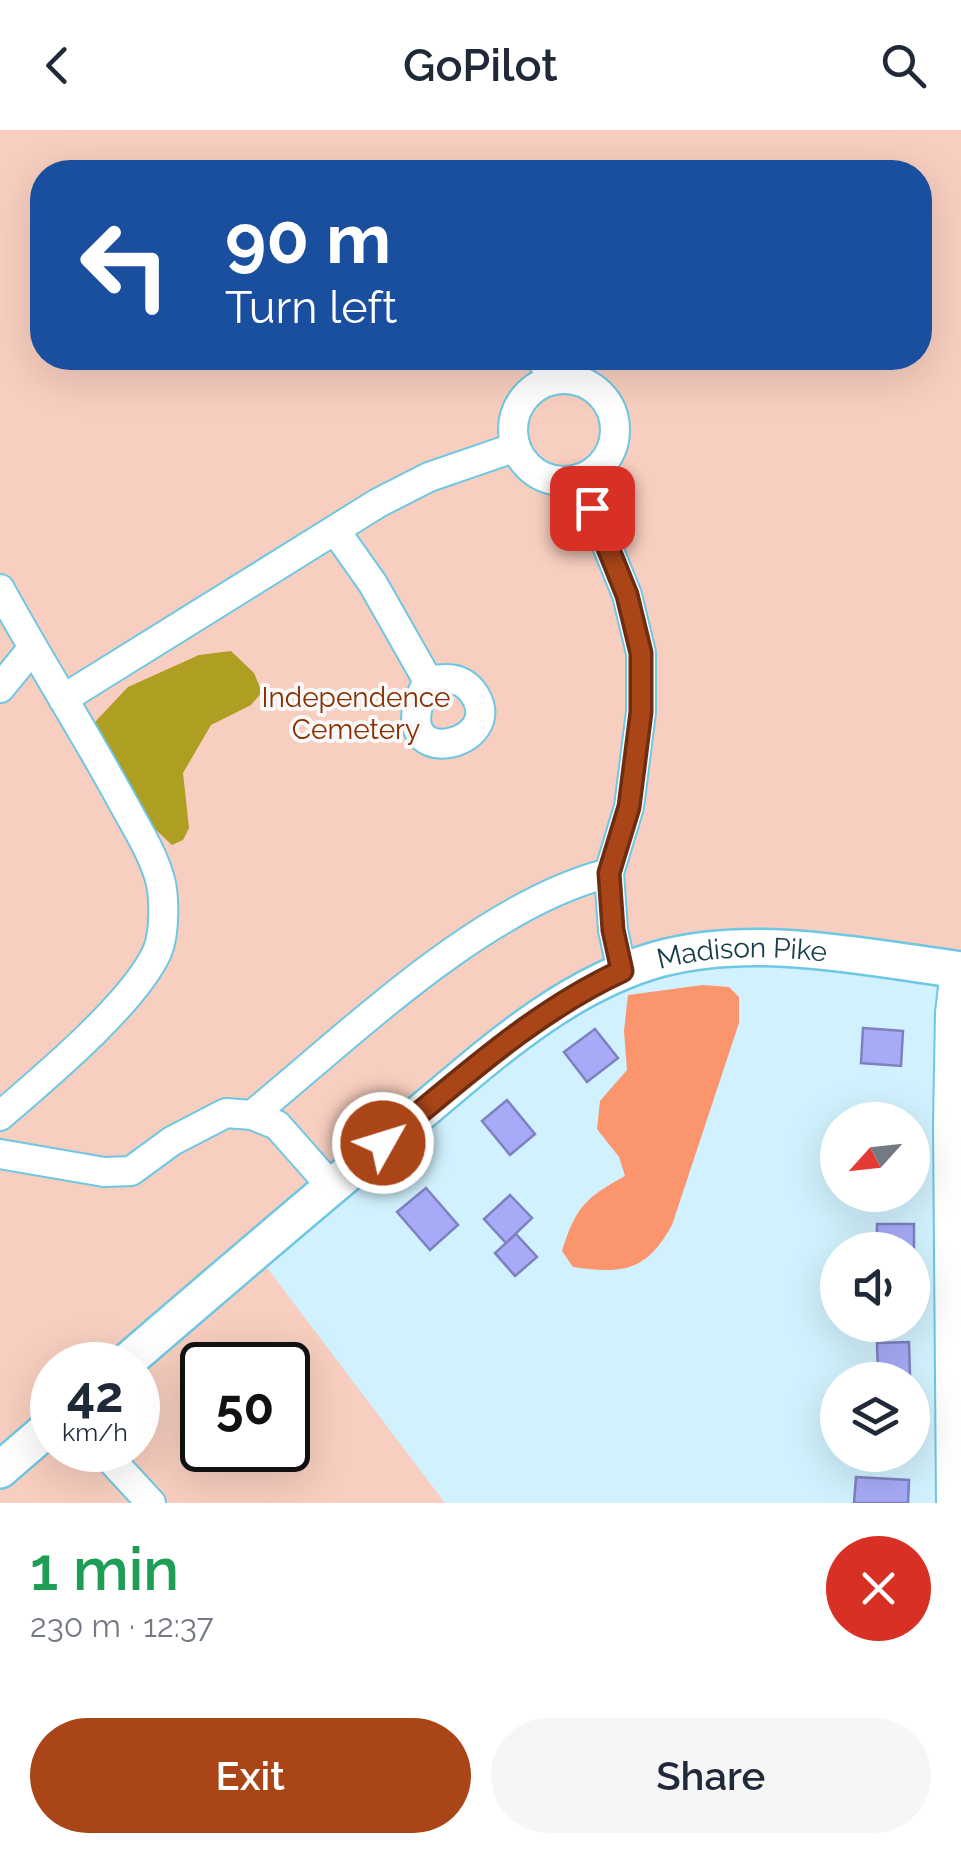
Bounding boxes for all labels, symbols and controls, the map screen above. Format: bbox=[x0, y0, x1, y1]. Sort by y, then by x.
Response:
icon: back bbox=[30, 38, 85, 93]
icon: search bbox=[876, 38, 931, 93]
text: GoPilot bbox=[403, 39, 558, 92]
text: 90 m bbox=[225, 197, 391, 279]
icon: left bbox=[60, 200, 190, 330]
text: Turn left bbox=[225, 281, 397, 334]
pin bbox=[550, 466, 635, 551]
icon: arrive bbox=[565, 481, 620, 536]
park label: Independence Cemetery bbox=[261, 681, 451, 746]
street label: Madison Pike bbox=[654, 931, 829, 976]
position arrow bbox=[331, 1091, 435, 1195]
north arrow bbox=[820, 1102, 930, 1212]
map controls bbox=[820, 1102, 930, 1472]
button: sound bbox=[820, 1232, 930, 1342]
speed limit sign: 50 bbox=[180, 1342, 310, 1472]
button: layers bbox=[820, 1362, 930, 1472]
text: 42 bbox=[67, 1365, 123, 1424]
text: km/h bbox=[62, 1417, 128, 1447]
text: 1 min bbox=[30, 1534, 179, 1604]
button: close bbox=[826, 1536, 931, 1641]
text: 230 m · 12:37 bbox=[30, 1607, 214, 1644]
button: Exit bbox=[30, 1718, 471, 1833]
button: Share bbox=[491, 1718, 931, 1833]

